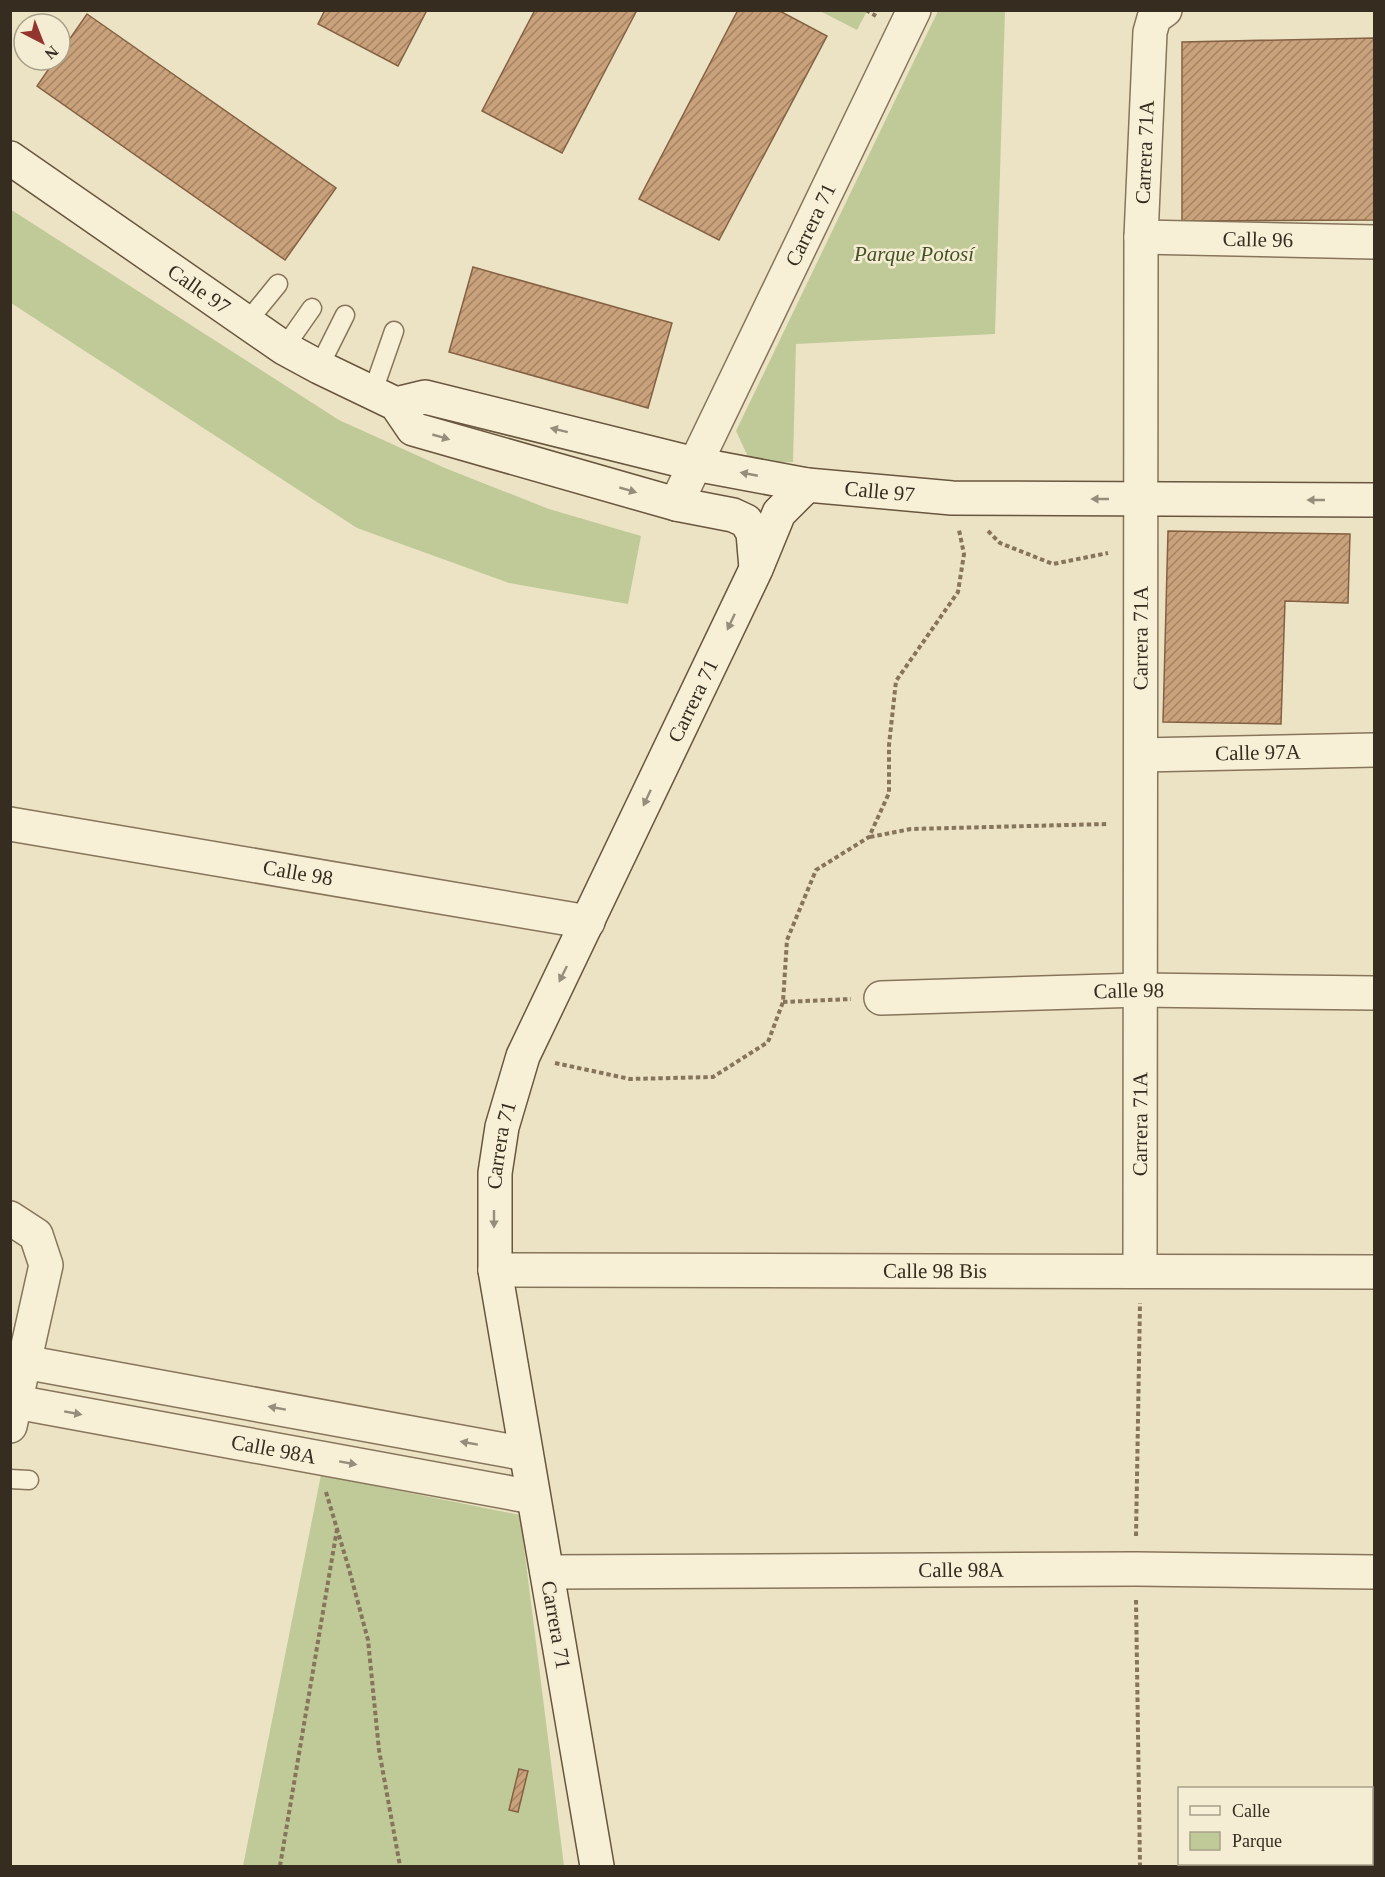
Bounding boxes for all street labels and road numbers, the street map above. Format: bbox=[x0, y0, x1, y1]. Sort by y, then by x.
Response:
street label: Carrera 71A bbox=[1130, 99, 1159, 205]
street label: Carrera 71 bbox=[780, 179, 841, 270]
street label: Calle 96 bbox=[1222, 227, 1294, 252]
street label: Calle 97 bbox=[163, 259, 235, 319]
street label: Calle 97 bbox=[843, 476, 916, 507]
street label: Carrera 71A bbox=[1129, 585, 1153, 690]
street label: Carrera 71 bbox=[663, 655, 723, 746]
street label: Calle 97A bbox=[1215, 740, 1302, 765]
street label: Calle 98 bbox=[261, 855, 335, 891]
street label: Calle 98 bbox=[1093, 978, 1164, 1003]
street label: Carrera 71A bbox=[1128, 1071, 1152, 1176]
street label: Carrera 71 bbox=[483, 1098, 521, 1189]
street label: Calle 98 Bis bbox=[883, 1259, 987, 1283]
street label: Calle 98A bbox=[229, 1430, 319, 1469]
street label: Calle 98A bbox=[918, 1558, 1005, 1582]
street label: Carrera 71 bbox=[536, 1579, 576, 1671]

